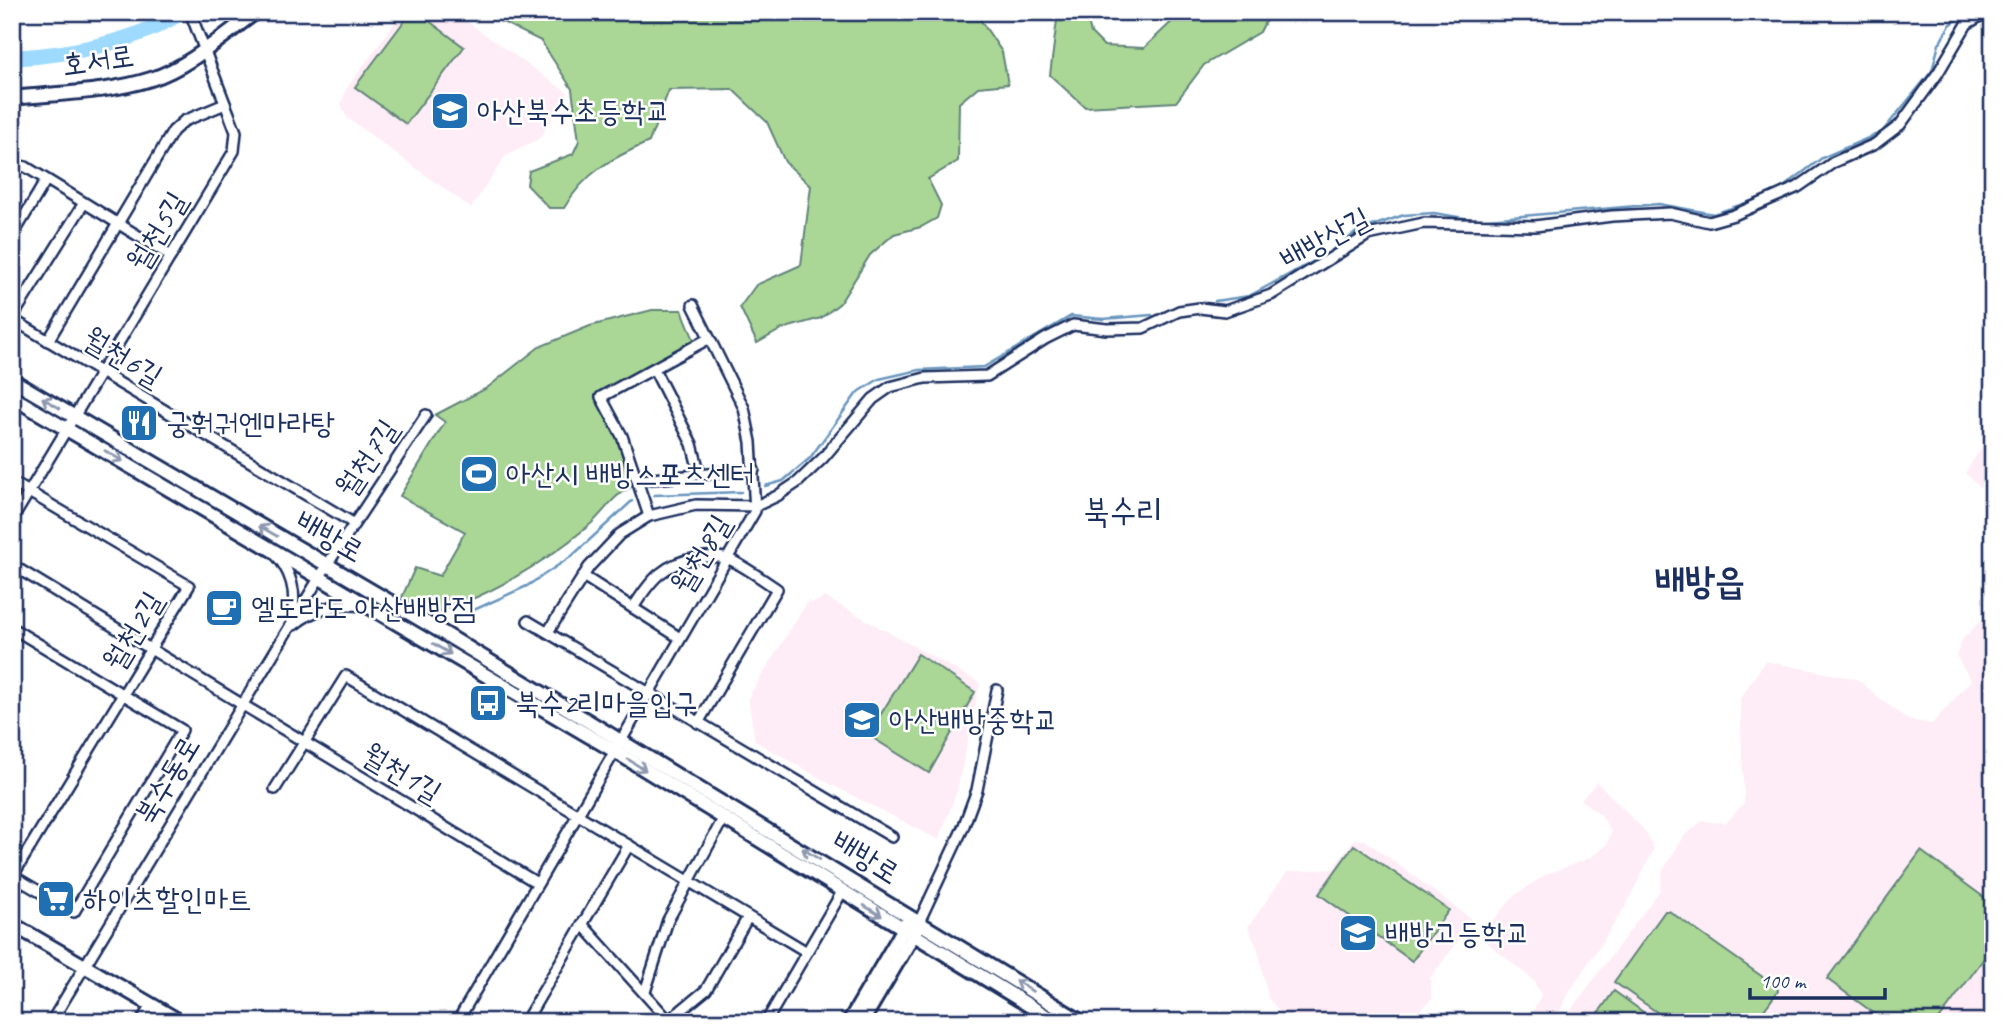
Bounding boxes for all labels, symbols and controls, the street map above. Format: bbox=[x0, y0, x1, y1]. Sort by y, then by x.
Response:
street label: 호서로 bbox=[59, 36, 137, 84]
school or university icon: 아산북수초등학교 bbox=[429, 90, 471, 132]
place label: 아산북수초등학교 bbox=[477, 92, 670, 130]
street label: 월천5길 bbox=[119, 184, 195, 278]
street label: 배방산길 bbox=[1273, 199, 1377, 277]
street label: 월천6길 bbox=[76, 319, 170, 395]
one-way arrow bbox=[41, 396, 61, 410]
restaurant icon: 궁훠궈엔마라탕 bbox=[118, 402, 160, 444]
place label: 궁훠궈엔마라탕 bbox=[166, 404, 335, 442]
street label: 월천7길 bbox=[327, 412, 407, 504]
one-way arrow bbox=[103, 449, 123, 463]
sports icon: 아산시 배방스포츠센터 bbox=[458, 453, 500, 495]
place label: 아산시 배방스포츠센터 bbox=[506, 455, 755, 493]
district label: 북수리 bbox=[1083, 490, 1163, 532]
street label: 배방로 bbox=[289, 501, 371, 571]
street label: 월천8길 bbox=[663, 507, 739, 601]
one-way arrow bbox=[258, 523, 278, 537]
district label: 배방읍 bbox=[1655, 557, 1745, 604]
street label: 월천2길 bbox=[95, 584, 171, 678]
cafe icon: 엘도라도 아산배방점 bbox=[203, 587, 245, 629]
place label: 엘도라도 아산배방점 bbox=[251, 589, 476, 627]
one-way arrow bbox=[431, 642, 451, 656]
bus stop icon: 북수2리마을입구 bbox=[467, 682, 509, 724]
place label: 북수2리마을입구 bbox=[515, 684, 697, 722]
school or university icon: 아산배방중학교 bbox=[841, 699, 883, 741]
place label: 아산배방중학교 bbox=[889, 701, 1058, 739]
street label: 북수동로 bbox=[126, 729, 208, 831]
street label: 월천1길 bbox=[355, 735, 449, 811]
one-way arrow bbox=[627, 759, 647, 773]
street label: 배방로 bbox=[825, 822, 907, 892]
one-way arrow bbox=[802, 847, 822, 861]
supermarket icon: 하이츠할인마트 bbox=[35, 878, 77, 920]
place label: 하이츠할인마트 bbox=[83, 880, 252, 918]
one-way arrow bbox=[862, 904, 882, 918]
school or university icon: 배방고등학교 bbox=[1337, 912, 1379, 954]
place label: 배방고등학교 bbox=[1385, 914, 1530, 952]
scale bar bbox=[1750, 957, 1884, 1001]
text: 100 m bbox=[1760, 968, 1807, 994]
one-way arrow bbox=[1015, 979, 1034, 994]

